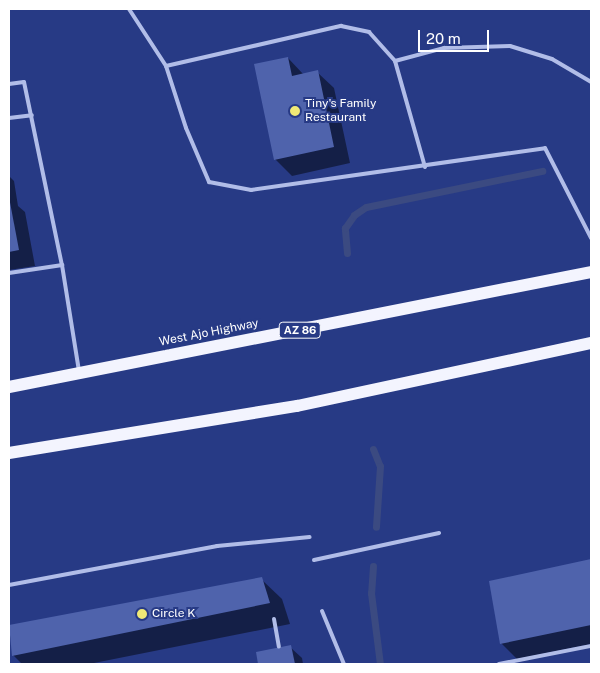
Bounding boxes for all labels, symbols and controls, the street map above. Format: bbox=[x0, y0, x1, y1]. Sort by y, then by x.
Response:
scale bar bbox=[420, 20, 491, 52]
text: 20 m bbox=[426, 30, 461, 47]
place label: Tiny's Family Restaurant bbox=[305, 97, 376, 125]
marker: Tiny's Family Restaurant bbox=[289, 105, 301, 117]
street label: West Ajo Highway bbox=[158, 316, 260, 350]
road number: AZ 86 bbox=[279, 322, 321, 338]
place label: Circle K bbox=[152, 607, 196, 621]
marker: Circle K bbox=[136, 608, 148, 620]

